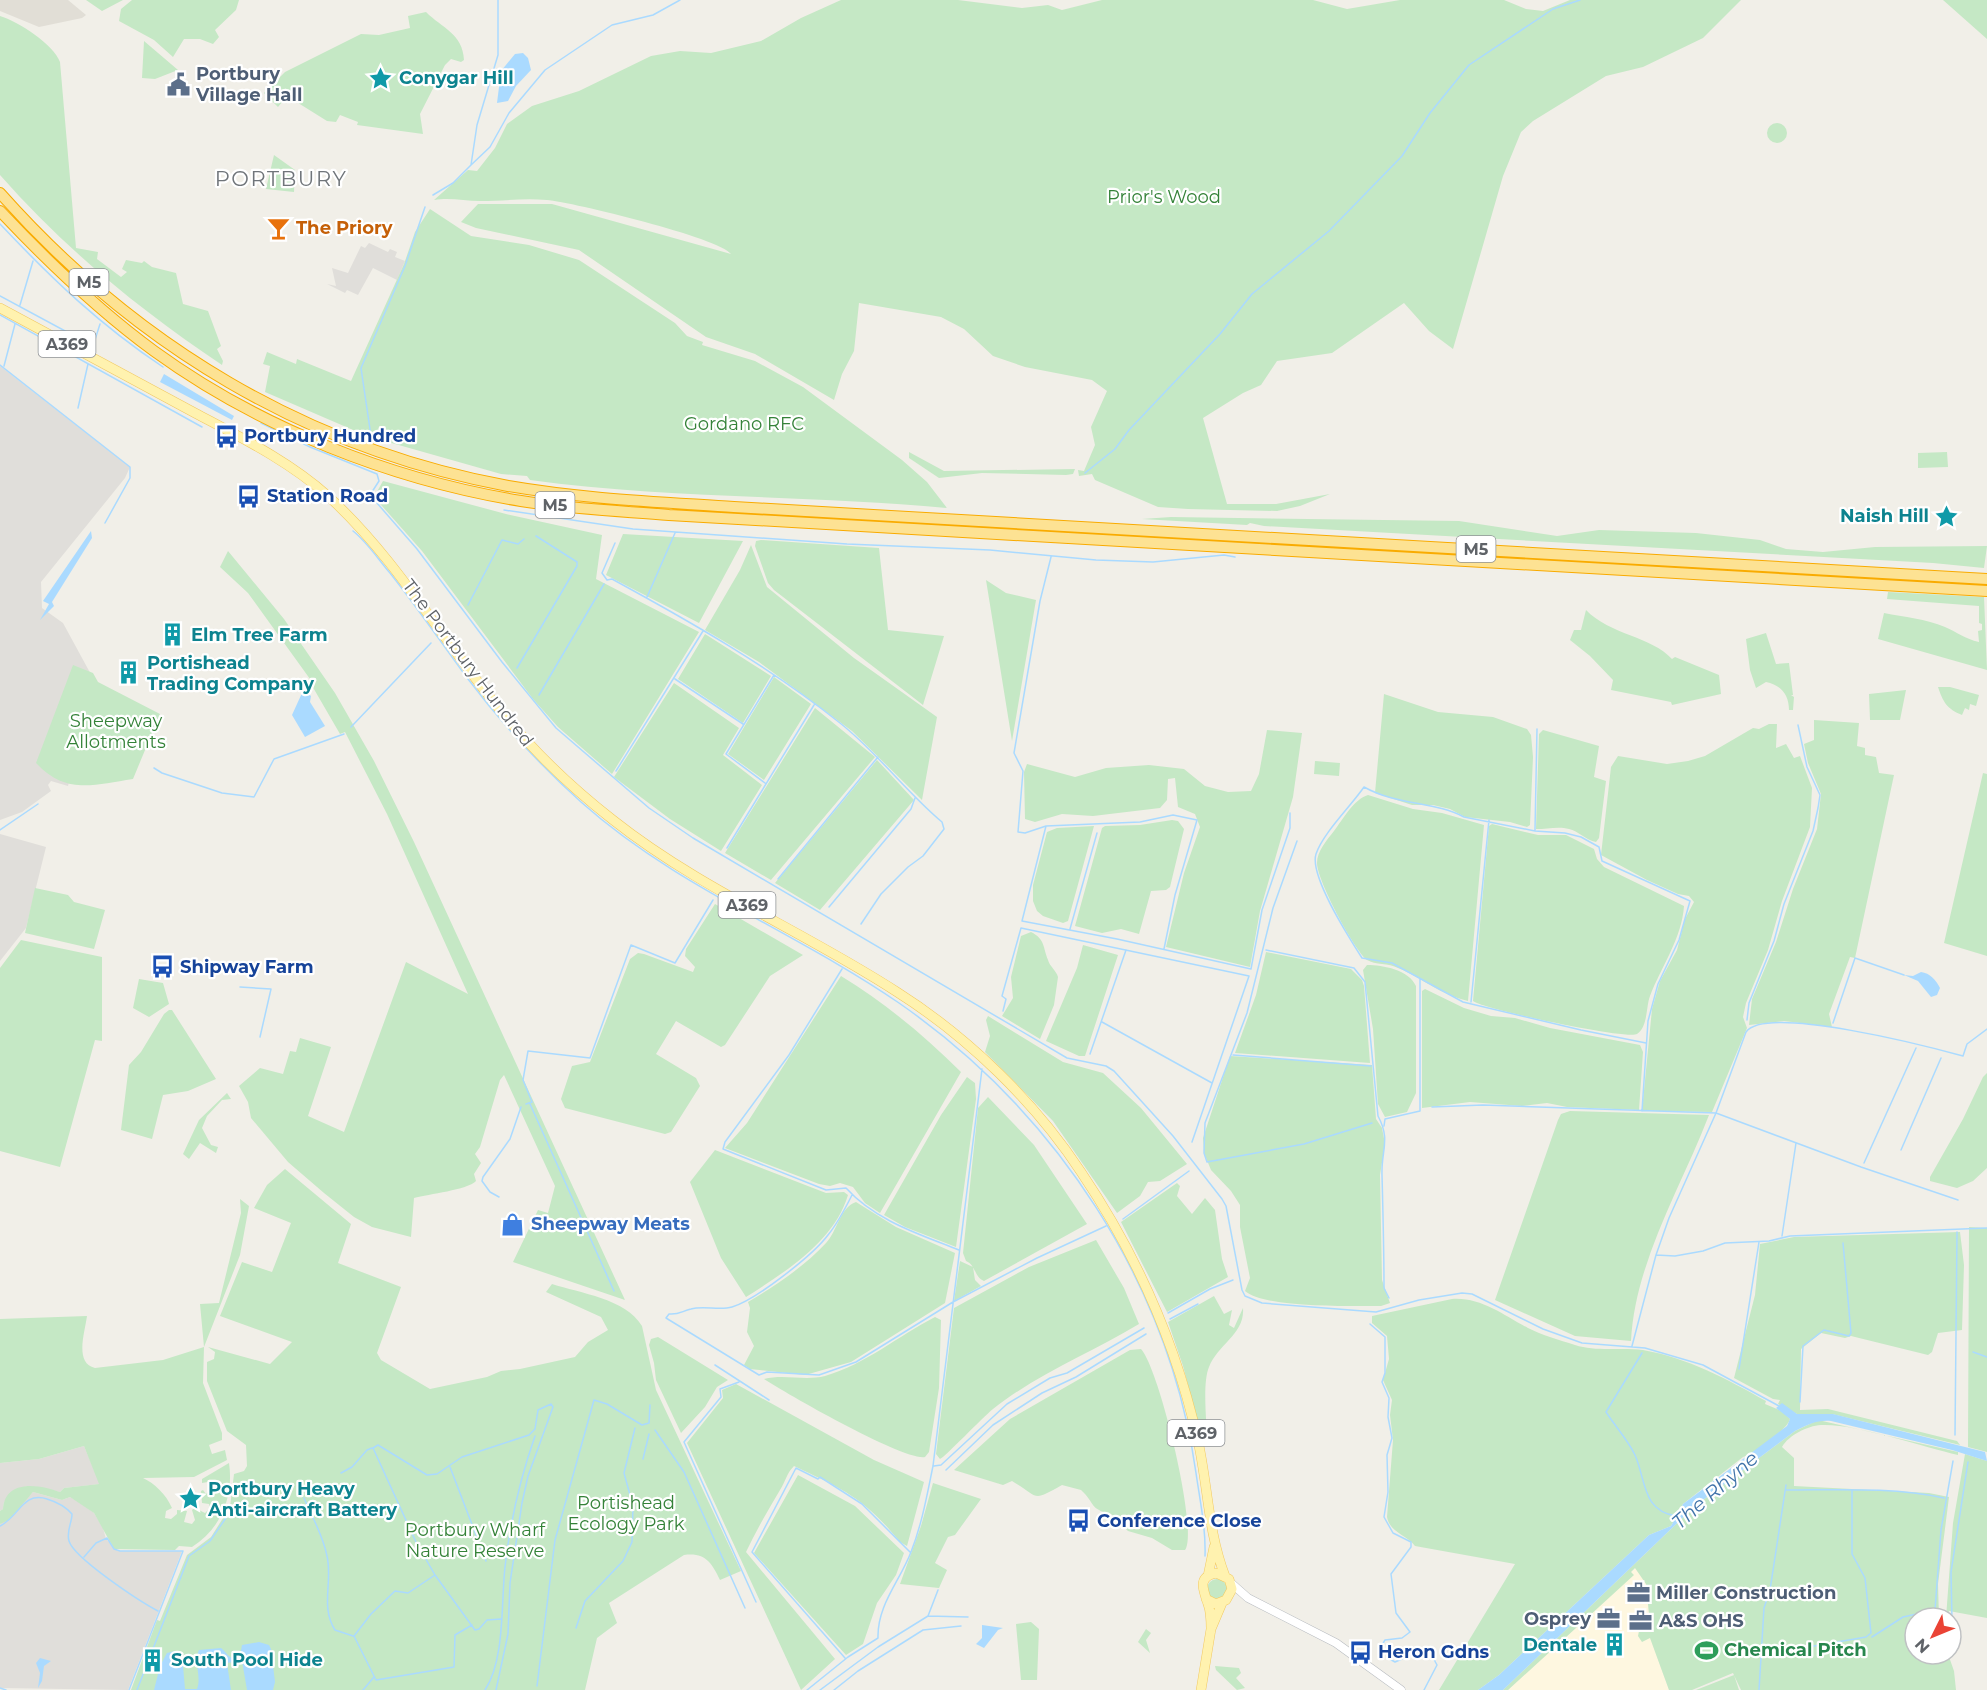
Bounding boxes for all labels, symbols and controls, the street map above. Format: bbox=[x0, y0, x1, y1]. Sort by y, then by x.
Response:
place label: Portbury Village Hall bbox=[195, 63, 302, 106]
place icon: Conygar Hill bbox=[368, 65, 394, 91]
place label: Conygar Hill bbox=[399, 67, 514, 89]
public building icon: Portbury Village Hall bbox=[165, 71, 191, 97]
district label: PORTBURY bbox=[215, 166, 347, 191]
park label: Prior's Wood bbox=[1107, 186, 1221, 208]
bar icon: The Priory bbox=[265, 215, 291, 241]
place label: The Priory bbox=[296, 217, 393, 239]
road number: M5 bbox=[70, 269, 109, 295]
road number: A369 bbox=[38, 331, 96, 357]
park label: Gordano RFC bbox=[684, 413, 804, 435]
bus stop icon: Portbury Hundred bbox=[213, 423, 239, 449]
place label: Portbury Hundred bbox=[244, 425, 416, 447]
bus stop icon: Station Road bbox=[236, 483, 262, 509]
place label: Station Road bbox=[267, 485, 388, 507]
road number: M5 bbox=[536, 492, 574, 518]
place icon: Naish Hill bbox=[1934, 503, 1960, 529]
place label: Naish Hill bbox=[1840, 505, 1929, 527]
road number: M5 bbox=[1456, 536, 1496, 562]
street label: The Portbury Hundred bbox=[398, 575, 538, 751]
building icon: Elm Tree Farm bbox=[160, 622, 186, 648]
place label: Elm Tree Farm bbox=[191, 624, 328, 646]
place label: Portishead Trading Company bbox=[147, 652, 314, 695]
building icon: Portishead Trading Company bbox=[116, 660, 142, 686]
park label: Sheepway Allotments bbox=[66, 710, 166, 753]
road number: A369 bbox=[718, 892, 776, 918]
bus stop icon: Shipway Farm bbox=[149, 954, 175, 980]
place label: Shipway Farm bbox=[180, 956, 314, 978]
shop icon: Sheepway Meats bbox=[500, 1211, 526, 1237]
place label: Sheepway Meats bbox=[531, 1213, 690, 1235]
road number: A369 bbox=[1168, 1420, 1224, 1446]
water label: The Rhyne bbox=[1667, 1446, 1763, 1534]
place label: Portbury Heavy Anti-aircraft Battery bbox=[207, 1478, 397, 1521]
place icon: Portbury Heavy Anti-aircraft Battery bbox=[177, 1486, 203, 1512]
park label: Portishead Ecology Park bbox=[567, 1492, 685, 1535]
bus stop icon: Conference Close bbox=[1066, 1508, 1092, 1534]
place label: Conference Close bbox=[1097, 1510, 1262, 1532]
park label: Portbury Wharf Nature Reserve bbox=[405, 1519, 546, 1562]
office icon: Miller Construction bbox=[1625, 1580, 1651, 1606]
place label: Miller Construction bbox=[1656, 1582, 1836, 1604]
office icon: Osprey bbox=[1596, 1606, 1622, 1632]
north arrow bbox=[1903, 1606, 1963, 1666]
place label: Osprey bbox=[1524, 1608, 1591, 1630]
office icon: A&S OHS bbox=[1628, 1608, 1654, 1634]
place label: A&S OHS bbox=[1658, 1610, 1744, 1632]
building icon: Dentale bbox=[1602, 1632, 1628, 1658]
place label: Dentale bbox=[1523, 1634, 1597, 1656]
text: N bbox=[1911, 1635, 1934, 1657]
sports icon: Chemical Pitch bbox=[1693, 1637, 1719, 1663]
bus stop icon: Heron Gdns bbox=[1347, 1639, 1373, 1665]
place label: Chemical Pitch bbox=[1724, 1639, 1867, 1661]
place label: Heron Gdns bbox=[1378, 1641, 1490, 1663]
building icon: South Pool Hide bbox=[140, 1647, 166, 1673]
place label: South Pool Hide bbox=[171, 1649, 323, 1671]

